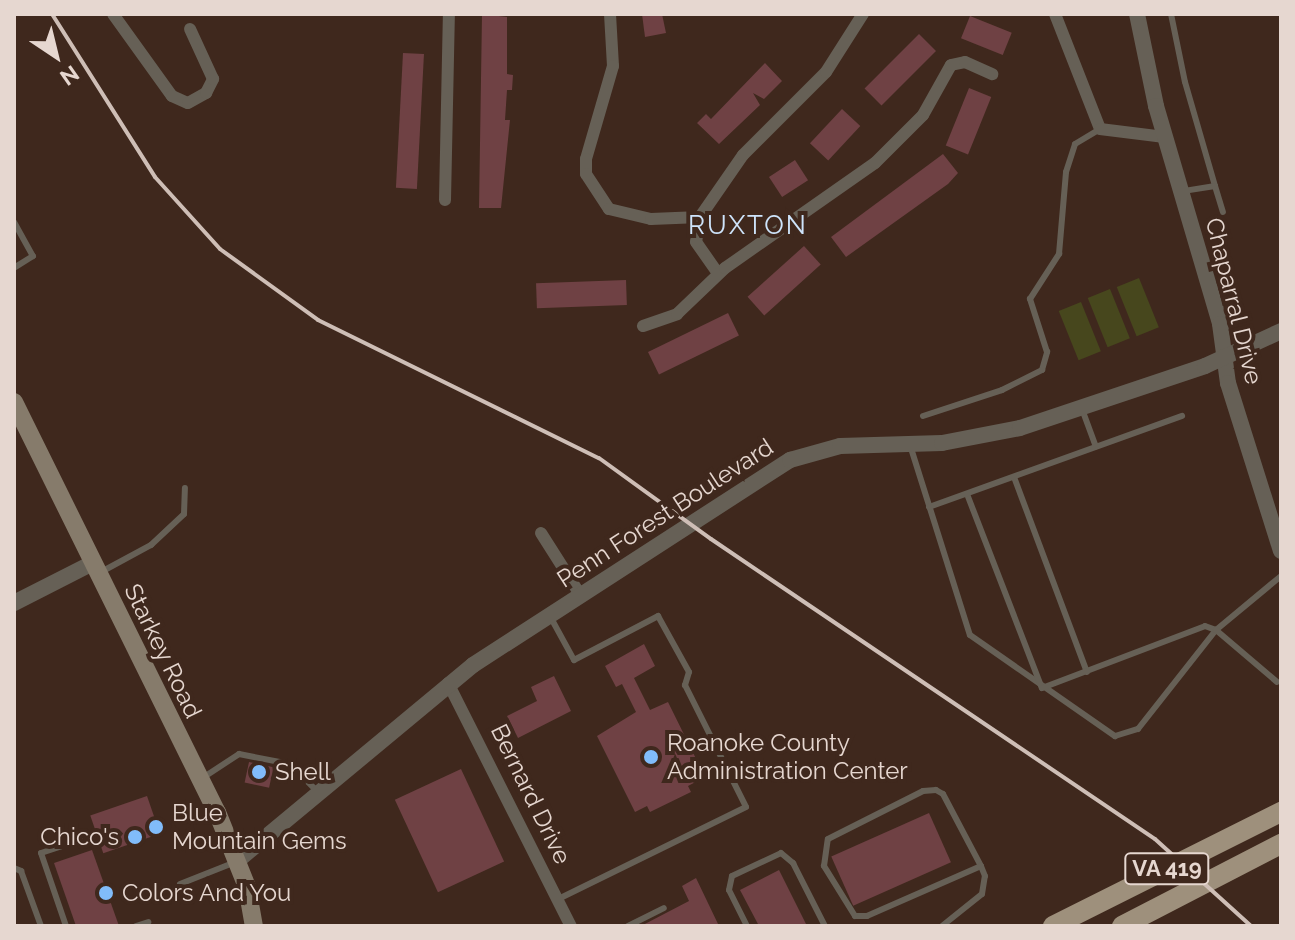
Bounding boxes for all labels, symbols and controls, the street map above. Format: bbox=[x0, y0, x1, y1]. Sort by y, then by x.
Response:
north arrow bbox=[16, 16, 96, 96]
text: N bbox=[55, 60, 84, 91]
district label: RUXTON bbox=[688, 210, 808, 242]
street label: Chaparral Drive bbox=[1199, 214, 1269, 388]
street label: Penn Forest Boulevard bbox=[552, 432, 778, 594]
street label: Starkey Road bbox=[118, 579, 208, 723]
street label: Bernard Drive bbox=[485, 719, 577, 869]
place label: Roanoke County Administration Center bbox=[667, 729, 908, 785]
marker: Roanoke County Administration Center bbox=[642, 748, 660, 766]
place label: Shell bbox=[275, 758, 331, 786]
marker: Shell bbox=[250, 763, 268, 781]
place label: Blue Mountain Gems bbox=[172, 799, 347, 855]
marker: Blue Mountain Gems bbox=[147, 818, 165, 836]
place label: Chico's bbox=[40, 823, 119, 851]
marker: Chico's bbox=[126, 828, 144, 846]
road number: VA 419 bbox=[1123, 851, 1211, 887]
place label: Colors And You bbox=[122, 879, 293, 907]
marker: Colors And You bbox=[97, 884, 115, 902]

